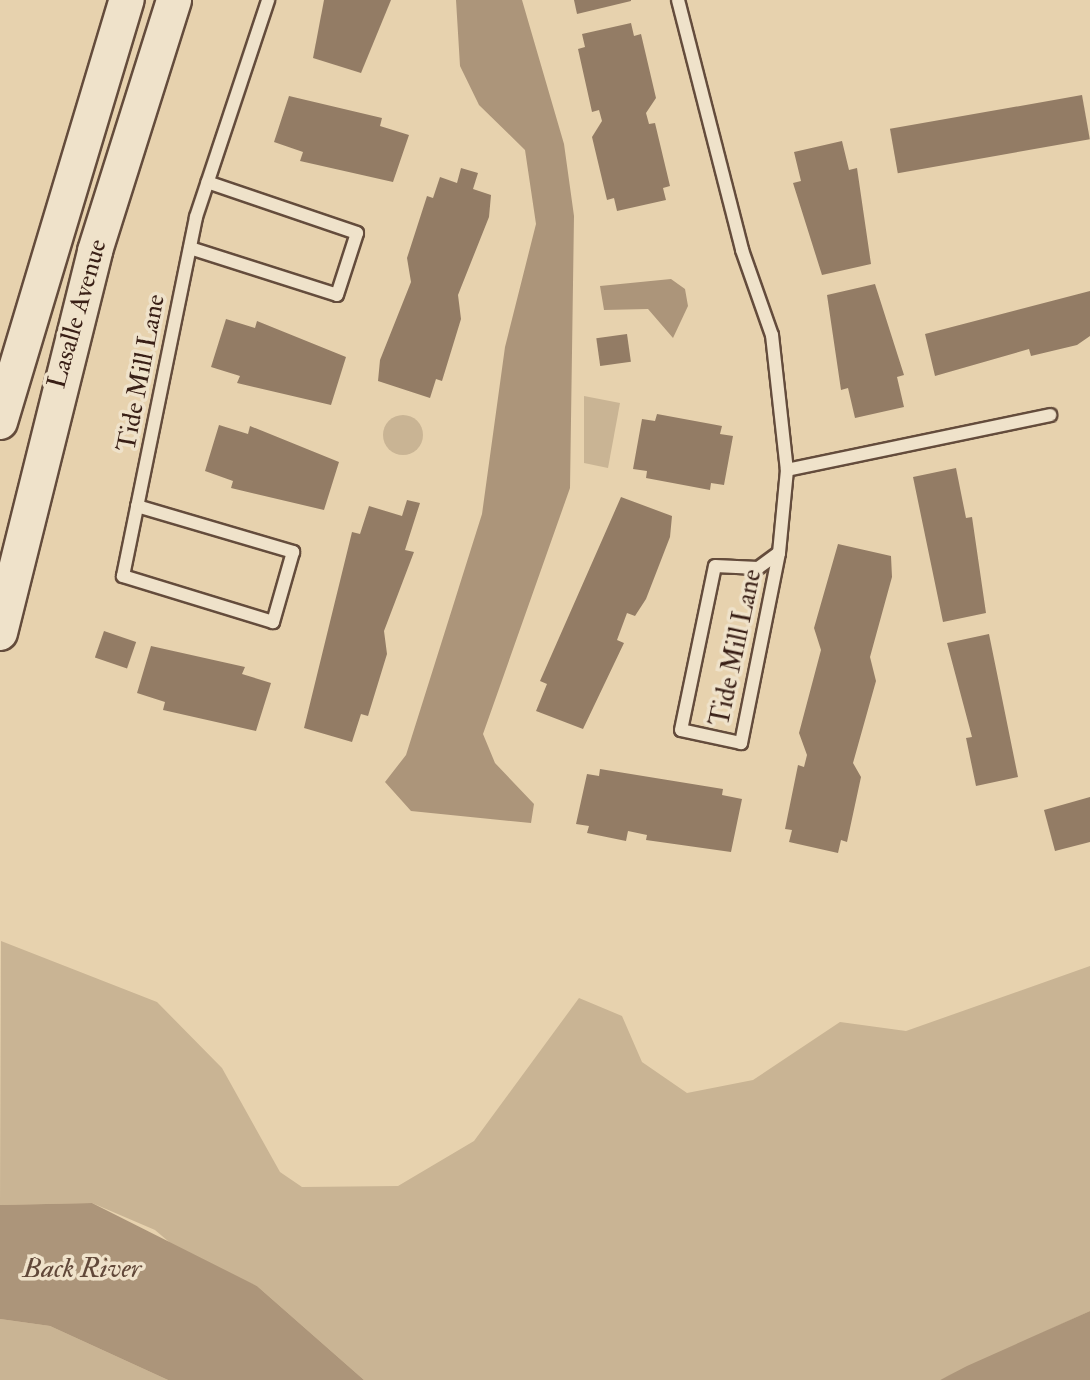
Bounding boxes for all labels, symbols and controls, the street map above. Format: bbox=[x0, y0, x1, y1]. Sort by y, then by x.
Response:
street label: Lasalle Avenue bbox=[42, 236, 114, 392]
street label: Tide Mill Lane bbox=[111, 292, 173, 454]
street label: Tide Mill Lane bbox=[705, 567, 769, 729]
water label: Back River bbox=[23, 1252, 141, 1286]

